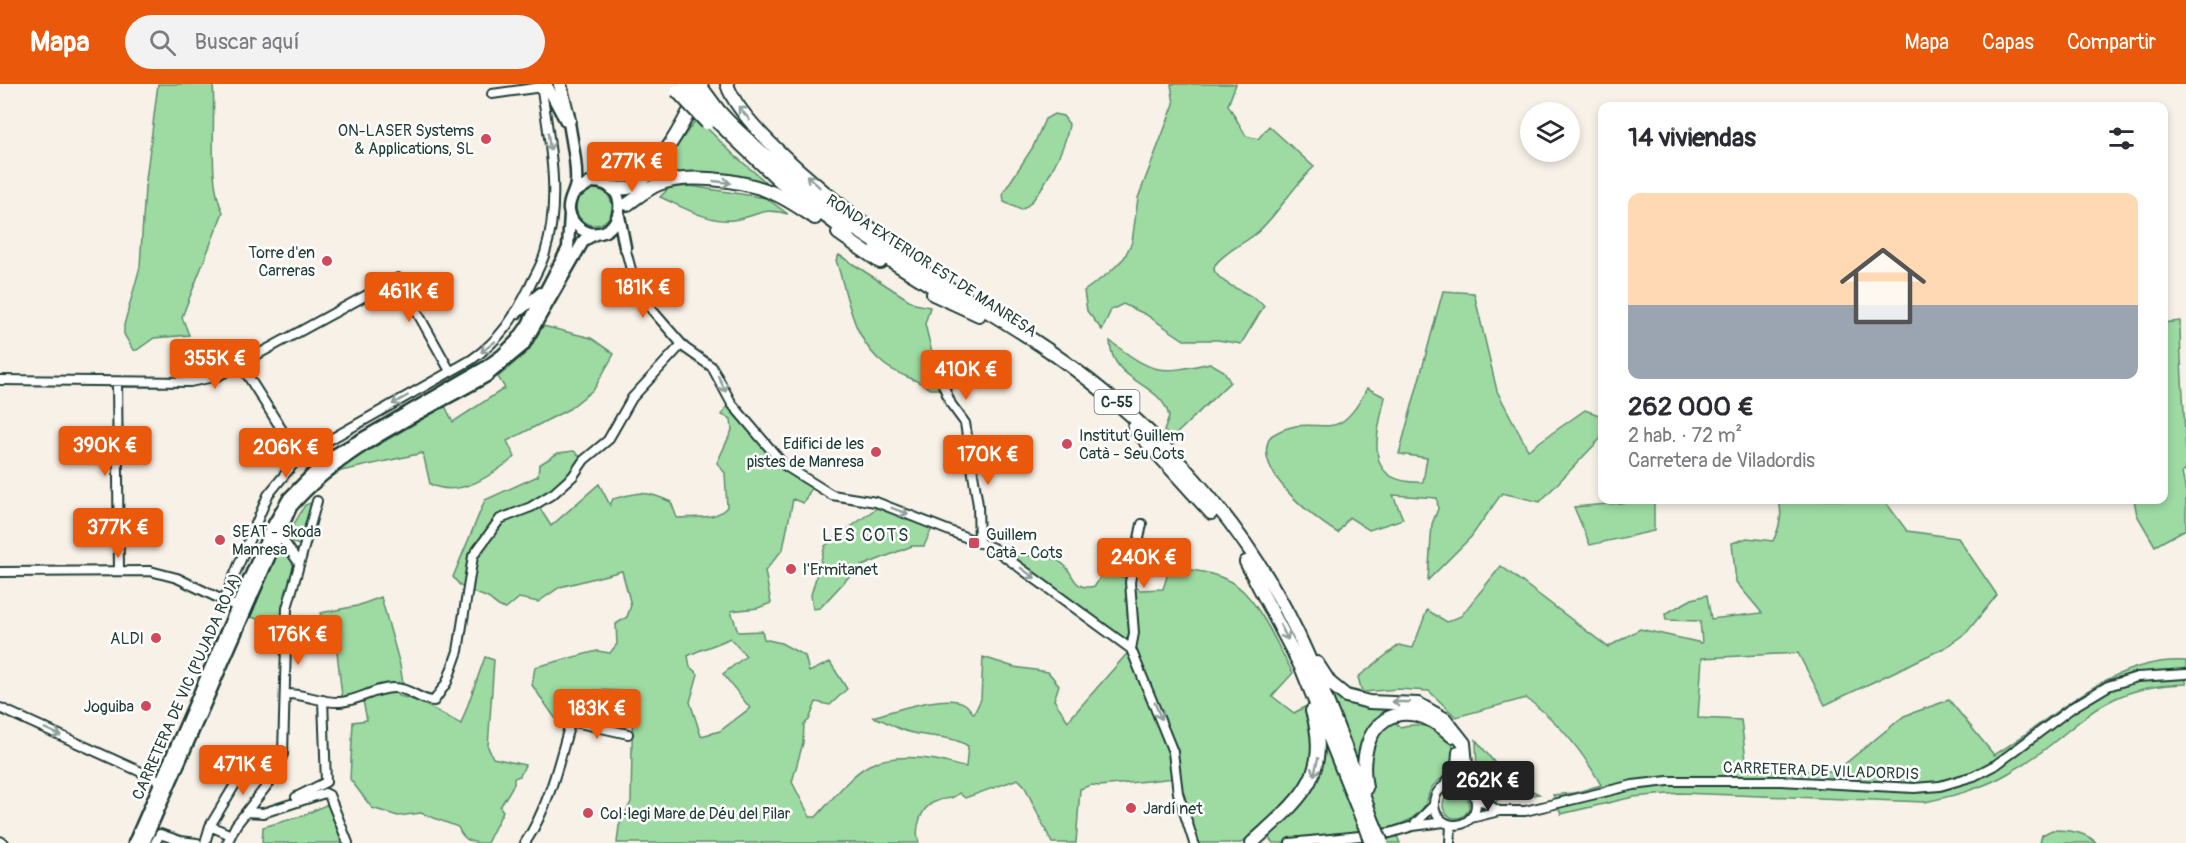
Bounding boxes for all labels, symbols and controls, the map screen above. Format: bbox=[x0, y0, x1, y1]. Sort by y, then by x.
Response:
search box bbox=[125, 15, 545, 69]
text: Mapa bbox=[30, 25, 89, 60]
icon: search bbox=[146, 26, 179, 59]
text: Buscar aquí bbox=[194, 28, 300, 56]
text: Mapa bbox=[1905, 29, 1949, 56]
text: Capas bbox=[1982, 29, 2034, 56]
text: Compartir bbox=[2067, 29, 2156, 56]
map controls bbox=[1520, 102, 1580, 162]
button: layers bbox=[1520, 102, 1580, 162]
one-way arrow bbox=[737, 105, 750, 121]
place label: ON-LASER Systems & Applications, SL bbox=[338, 121, 474, 159]
text: 14 viviendas bbox=[1628, 122, 1756, 154]
icon: filters bbox=[2105, 122, 2138, 155]
marker: ON-LASER Systems & Applications, SL bbox=[479, 132, 493, 146]
one-way arrow bbox=[544, 132, 555, 151]
pin: 277K € bbox=[583, 142, 681, 193]
text: 277K € bbox=[601, 149, 663, 174]
one-way arrow bbox=[806, 174, 821, 188]
one-way arrow bbox=[711, 177, 731, 188]
street label: RONDA EXTERIOR EST DE MANRESA bbox=[822, 190, 1041, 342]
icon: home bbox=[1829, 232, 1937, 340]
place label: Torre d'en Carreras bbox=[248, 243, 315, 281]
marker: Torre d'en Carreras bbox=[320, 254, 334, 268]
pin: 181K € bbox=[594, 268, 692, 319]
pin: 461K € bbox=[360, 272, 458, 323]
text: 181K € bbox=[615, 275, 671, 300]
text: 461K € bbox=[379, 279, 439, 304]
pin: 355K € bbox=[166, 339, 264, 390]
one-way arrow bbox=[480, 341, 496, 354]
text: 355K € bbox=[184, 346, 246, 371]
pin: 410K € bbox=[917, 350, 1015, 401]
text: 410K € bbox=[935, 357, 997, 382]
one-way arrow bbox=[717, 375, 729, 393]
road number: C-55 bbox=[1094, 390, 1140, 414]
text: 262 000 € bbox=[1628, 391, 1754, 423]
one-way arrow bbox=[391, 395, 409, 406]
text: 2 hab. · 72 m² bbox=[1628, 423, 1742, 448]
pin: 390K € bbox=[56, 426, 154, 477]
place label: Institut Guillem Catà - Seu Cots bbox=[1079, 426, 1184, 464]
pin: 206K € bbox=[237, 428, 335, 479]
text: 390K € bbox=[73, 433, 137, 458]
place label: Edifici de les pistes de Manresa bbox=[747, 434, 864, 472]
text: 206K € bbox=[253, 435, 319, 460]
pin: 170K € bbox=[939, 435, 1037, 486]
marker: Institut Guillem Catà - Seu Cots bbox=[1060, 437, 1074, 451]
text: 170K € bbox=[957, 442, 1019, 467]
marker: Edifici de les pistes de Manresa bbox=[869, 445, 883, 459]
text: Carretera de Viladordis bbox=[1628, 448, 1815, 473]
one-way arrow bbox=[891, 506, 909, 517]
pin: 377K € bbox=[69, 508, 167, 559]
text: 377K € bbox=[87, 515, 149, 540]
place label: SEAT - Skoda Manresa bbox=[232, 522, 321, 560]
district label: LES COTS bbox=[822, 524, 910, 547]
place label: Guillem Catà - Cots bbox=[986, 525, 1062, 563]
marker: SEAT - Skoda Manresa bbox=[213, 533, 227, 547]
marker: Guillem Catà - Cots bbox=[967, 536, 981, 550]
pin: 240K € bbox=[1095, 538, 1193, 589]
text: 240K € bbox=[1111, 545, 1177, 570]
place label: l'Ermitanet bbox=[803, 560, 878, 580]
marker: l'Ermitanet bbox=[784, 562, 798, 576]
one-way arrow bbox=[1020, 567, 1036, 580]
street label: CARRETERA DE VIC (PUJADA ROJA) bbox=[128, 570, 246, 803]
pin: 176K € bbox=[249, 615, 347, 666]
text: 176K € bbox=[268, 622, 328, 647]
one-way arrow bbox=[1278, 623, 1290, 641]
place label: ALDI bbox=[110, 629, 144, 649]
marker: ALDI bbox=[149, 631, 163, 645]
pin: 183K € bbox=[548, 689, 646, 740]
text: 183K € bbox=[568, 696, 626, 721]
one-way arrow bbox=[1392, 696, 1412, 708]
place label: Joguiba bbox=[84, 697, 134, 717]
marker: Joguiba bbox=[139, 699, 153, 713]
one-way arrow bbox=[1153, 701, 1164, 720]
one-way arrow bbox=[44, 727, 62, 739]
pin: 471K € bbox=[194, 745, 292, 796]
text: 471K € bbox=[213, 752, 273, 777]
one-way arrow bbox=[1309, 757, 1321, 776]
street label: CARRETERA DE VILADORDIS bbox=[1723, 758, 1919, 784]
pin: 262K € bbox=[1439, 761, 1537, 812]
text: 262K € bbox=[1456, 768, 1520, 793]
place label: Jardí net bbox=[1143, 799, 1203, 819]
marker: Jardí net bbox=[1124, 801, 1138, 815]
place label: Col·legi Mare de Déu del Pilar bbox=[600, 804, 791, 824]
marker: Col·legi Mare de Déu del Pilar bbox=[581, 806, 595, 820]

